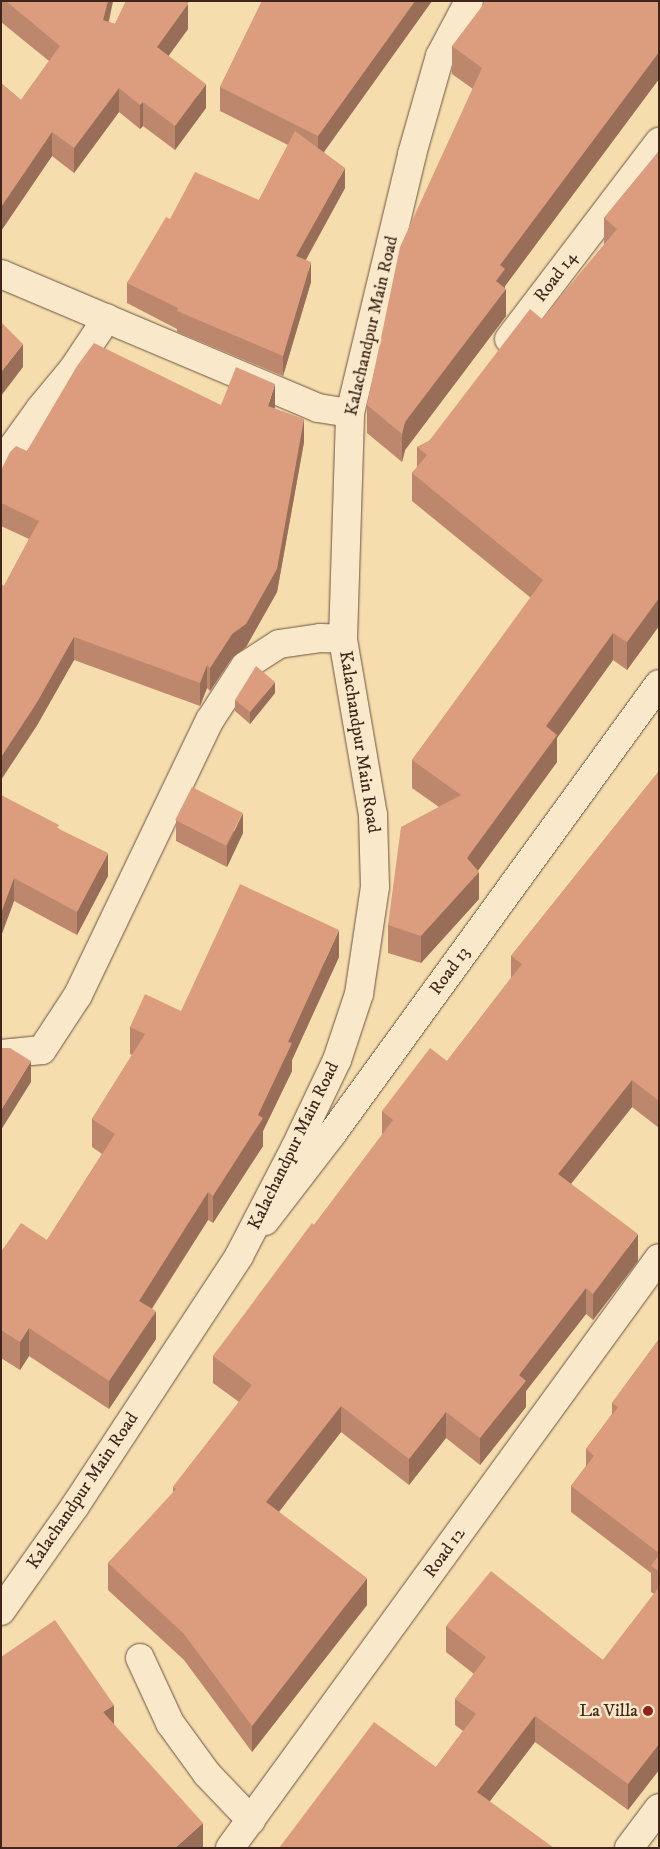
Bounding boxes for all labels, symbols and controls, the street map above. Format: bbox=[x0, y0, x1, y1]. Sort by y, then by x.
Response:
street label: Kalachandpur Main Road bbox=[341, 234, 403, 418]
street label: Road 14 bbox=[530, 247, 582, 307]
street label: Kalachandpur Main Road bbox=[334, 649, 384, 835]
street label: Road 13 bbox=[425, 943, 475, 999]
street label: Kalachandpur Main Road bbox=[244, 1059, 344, 1233]
street label: Kalachandpur Main Road bbox=[23, 1409, 143, 1573]
street label: Road 12 bbox=[420, 1524, 470, 1582]
place label: La Villa bbox=[579, 1700, 638, 1722]
marker: La Villa bbox=[642, 1705, 654, 1717]

